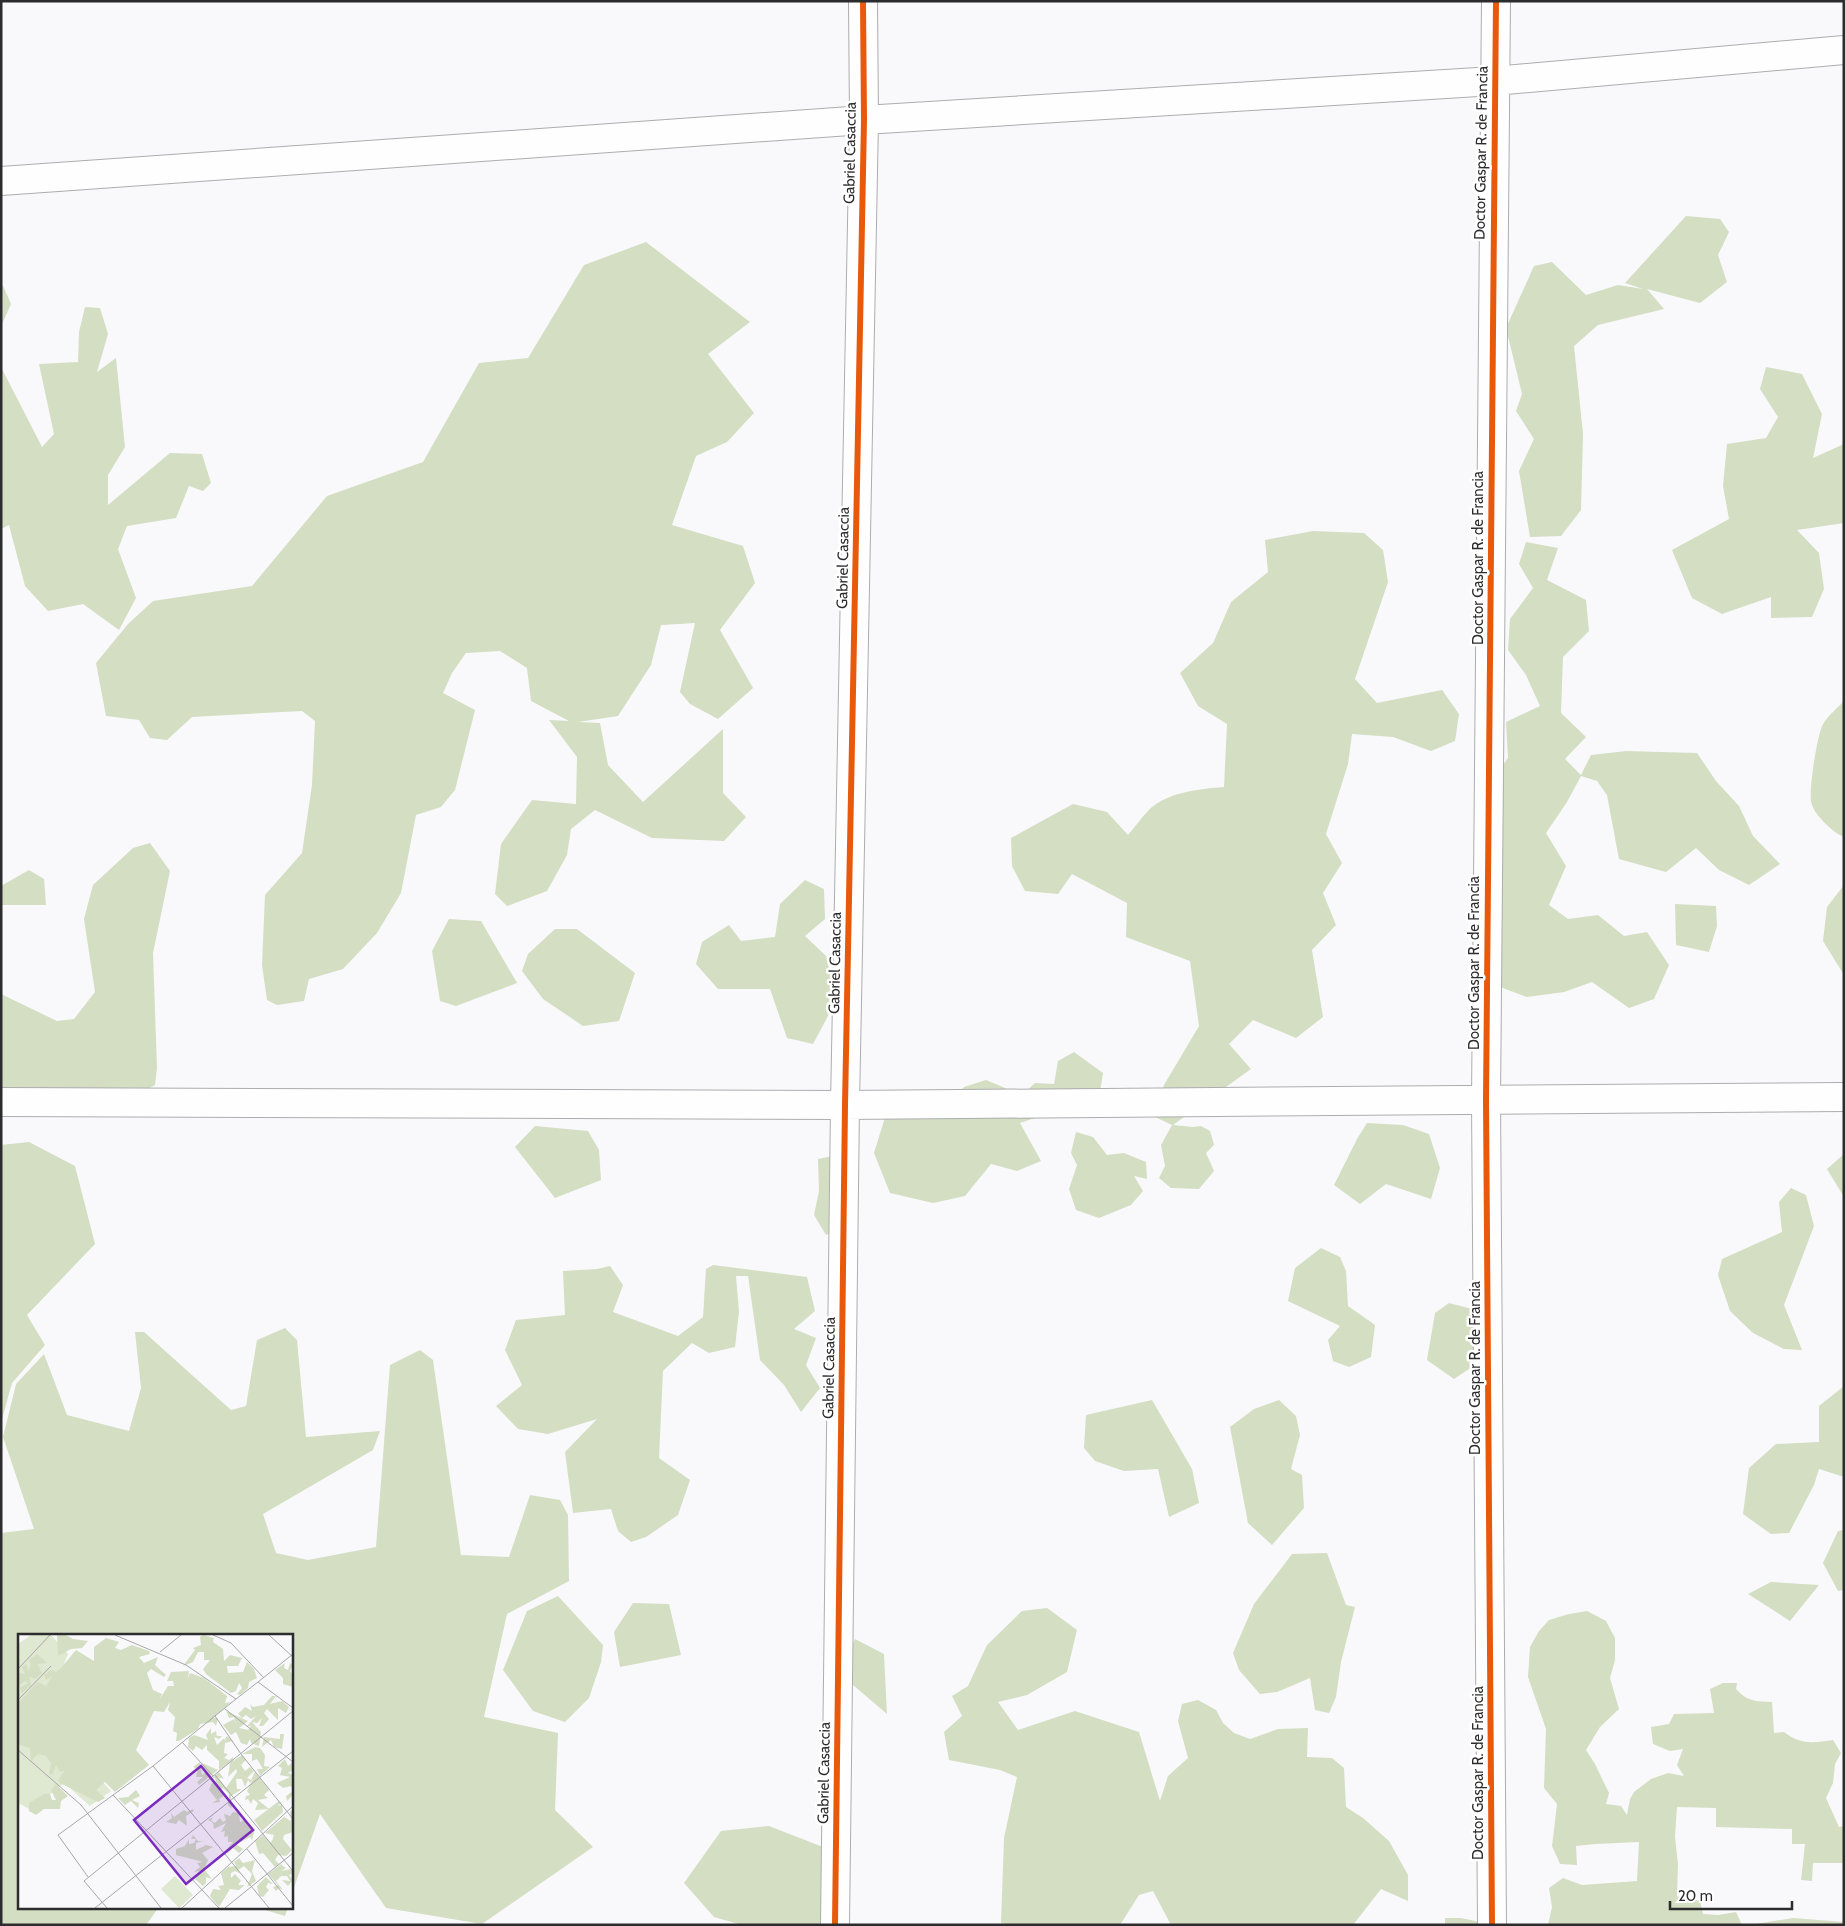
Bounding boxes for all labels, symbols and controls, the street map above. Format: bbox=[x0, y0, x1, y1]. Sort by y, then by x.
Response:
street label: Doctor Gaspar R. de Francia bbox=[1470, 65, 1492, 240]
street label: Gabriel Casaccia bbox=[840, 101, 860, 204]
street label: Doctor Gaspar R. de Francia bbox=[1469, 470, 1487, 645]
street label: Gabriel Casaccia bbox=[833, 506, 853, 609]
street label: Doctor Gaspar R. de Francia bbox=[1465, 875, 1483, 1050]
street label: Gabriel Casaccia bbox=[825, 911, 845, 1014]
street label: Doctor Gaspar R. de Francia bbox=[1466, 1280, 1484, 1455]
street label: Gabriel Casaccia bbox=[819, 1316, 839, 1419]
inset map bbox=[18, 1634, 292, 1908]
street label: Doctor Gaspar R. de Francia bbox=[1469, 1685, 1487, 1860]
street label: Gabriel Casaccia bbox=[814, 1721, 834, 1824]
scale bar bbox=[1670, 1878, 1792, 1910]
text: 20 m bbox=[1678, 1887, 1713, 1905]

